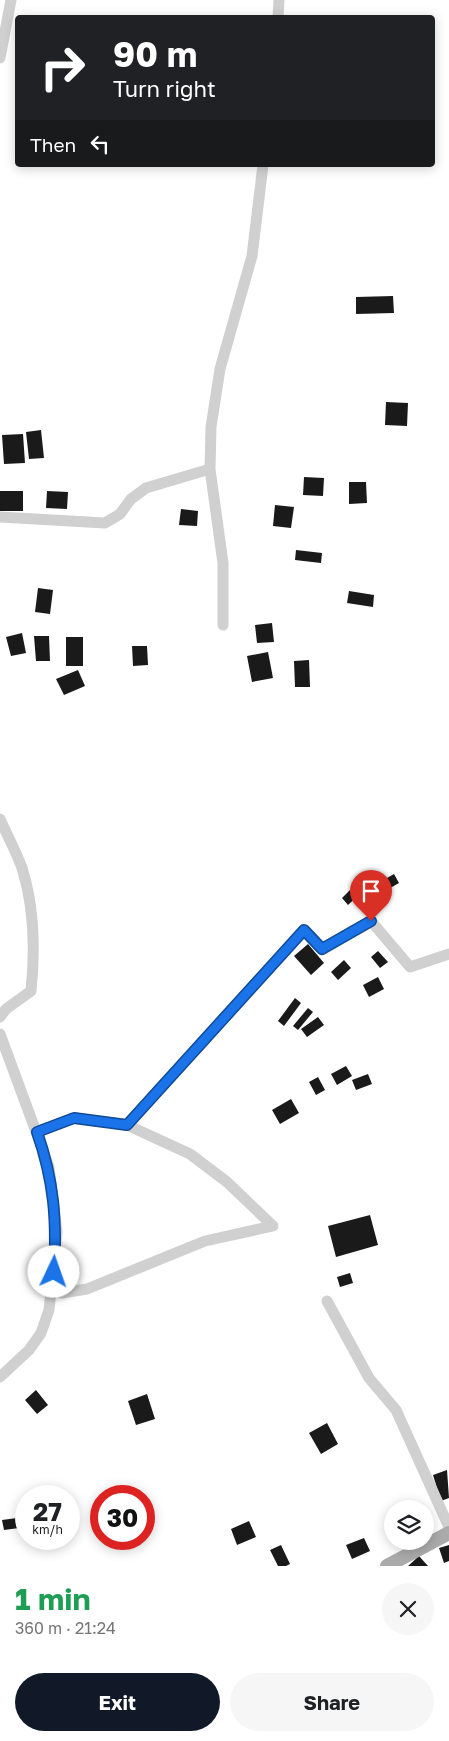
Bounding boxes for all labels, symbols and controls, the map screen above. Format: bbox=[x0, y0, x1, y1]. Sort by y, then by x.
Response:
text: 90 m bbox=[113, 33, 197, 75]
icon: right bbox=[30, 35, 95, 100]
text: Turn right bbox=[113, 75, 216, 102]
icon: left bbox=[86, 130, 114, 158]
text: Then bbox=[30, 133, 76, 156]
pin bbox=[350, 870, 392, 921]
icon: arrive bbox=[357, 877, 385, 905]
position arrow bbox=[27, 1245, 79, 1297]
speed limit sign: 30 bbox=[90, 1485, 155, 1550]
text: 27 bbox=[33, 1496, 62, 1527]
map controls bbox=[384, 1500, 434, 1550]
button: layers bbox=[384, 1500, 434, 1550]
text: km/h bbox=[32, 1522, 63, 1537]
text: 1 min bbox=[15, 1581, 91, 1617]
button: close bbox=[382, 1583, 434, 1635]
text: 360 m · 21:24 bbox=[15, 1618, 116, 1638]
button: Exit bbox=[15, 1673, 220, 1731]
button: Share bbox=[230, 1673, 434, 1731]

